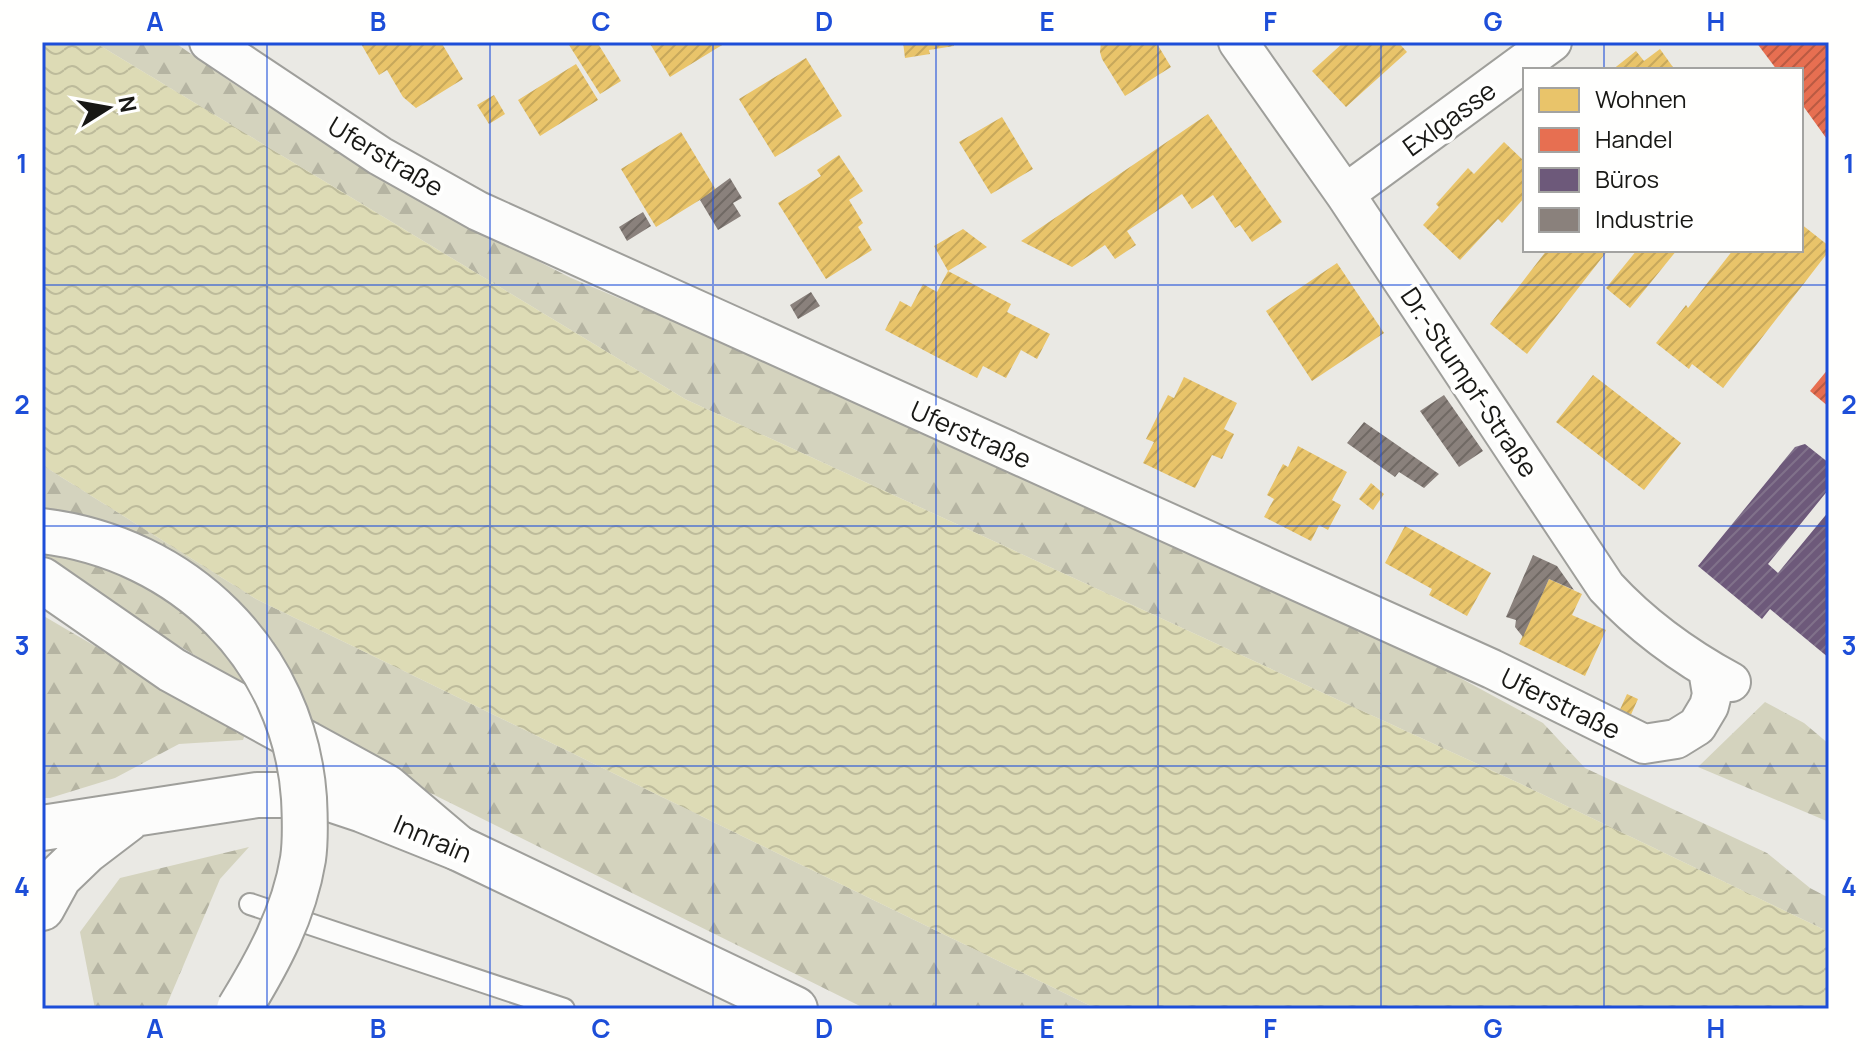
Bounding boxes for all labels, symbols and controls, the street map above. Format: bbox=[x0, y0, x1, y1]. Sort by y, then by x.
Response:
text: A bbox=[146, 3, 164, 39]
text: B bbox=[370, 3, 386, 39]
text: C bbox=[591, 3, 611, 39]
text: D bbox=[815, 3, 833, 39]
text: E bbox=[1039, 3, 1055, 39]
text: F bbox=[1263, 3, 1277, 39]
text: G bbox=[1483, 3, 1503, 39]
text: H bbox=[1707, 3, 1725, 39]
north arrow bbox=[68, 68, 148, 148]
legend bbox=[1523, 68, 1803, 252]
street label: Exlgasse bbox=[1395, 72, 1503, 164]
text: Wohnen bbox=[1595, 82, 1687, 115]
text: N bbox=[111, 94, 144, 115]
street label: Uferstraße bbox=[321, 107, 451, 205]
text: Handel bbox=[1595, 122, 1673, 155]
text: 1 bbox=[16, 145, 28, 181]
text: 1 bbox=[1843, 145, 1855, 181]
text: Büros bbox=[1595, 162, 1659, 195]
text: Industrie bbox=[1595, 202, 1694, 235]
street label: Dr.-Stumpf-Straße bbox=[1393, 280, 1547, 484]
text: 2 bbox=[14, 386, 30, 422]
text: 2 bbox=[1841, 386, 1857, 422]
street label: Uferstraße bbox=[905, 391, 1037, 477]
text: 3 bbox=[14, 627, 30, 663]
text: 3 bbox=[1841, 627, 1857, 663]
street label: Uferstraße bbox=[1495, 659, 1627, 747]
street label: Innrain bbox=[388, 805, 478, 871]
text: 4 bbox=[14, 868, 30, 904]
text: 4 bbox=[1841, 868, 1857, 904]
text: A bbox=[146, 1010, 164, 1046]
text: B bbox=[370, 1010, 386, 1046]
text: C bbox=[591, 1010, 611, 1046]
text: D bbox=[815, 1010, 833, 1046]
text: E bbox=[1039, 1010, 1055, 1046]
text: F bbox=[1263, 1010, 1277, 1046]
text: G bbox=[1483, 1010, 1503, 1046]
text: H bbox=[1707, 1010, 1725, 1046]

